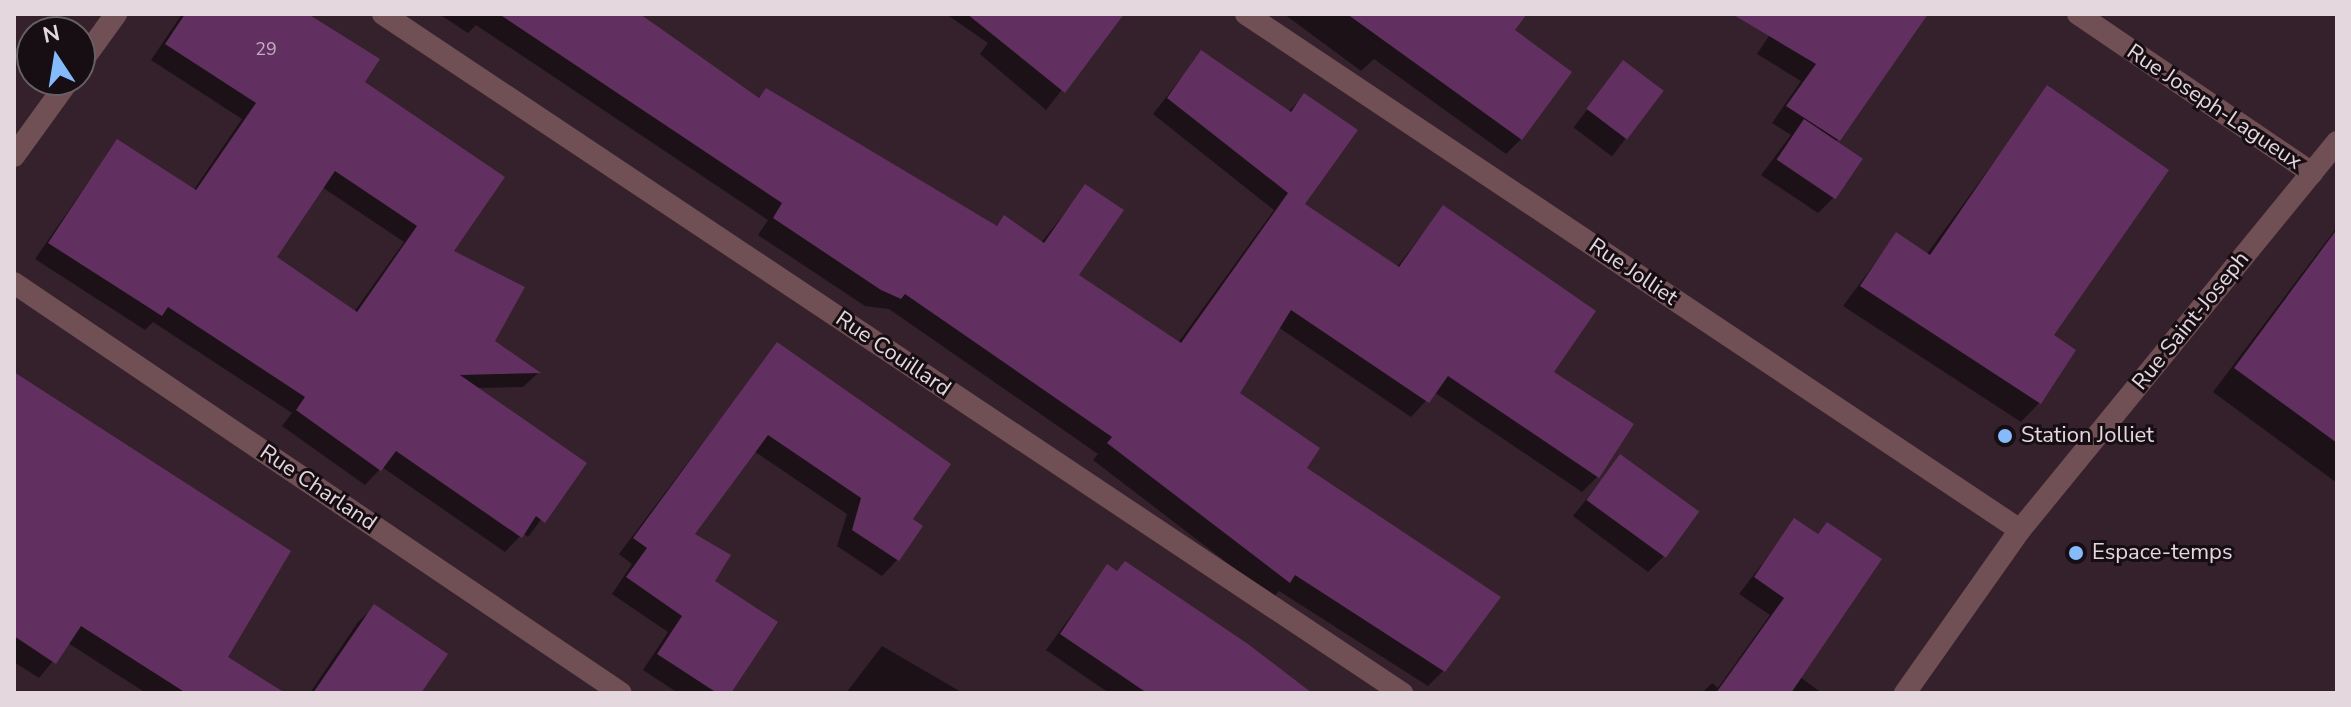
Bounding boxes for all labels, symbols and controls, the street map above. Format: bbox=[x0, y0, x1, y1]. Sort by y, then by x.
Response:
north arrow bbox=[16, 16, 96, 96]
text: N bbox=[40, 18, 63, 51]
house number: 29 bbox=[255, 38, 277, 60]
street label: Rue Joseph-Lagueux bbox=[2122, 39, 2306, 175]
street label: Rue Jolliet bbox=[1584, 233, 1682, 311]
street label: Rue Saint-Joseph bbox=[2127, 246, 2255, 396]
street label: Rue Couillard bbox=[830, 306, 956, 402]
place label: Station Jolliet bbox=[2021, 423, 2154, 449]
marker: Station Jolliet bbox=[1996, 427, 2014, 445]
street label: Rue Charland bbox=[255, 439, 381, 537]
place label: Espace-temps bbox=[2092, 540, 2233, 566]
marker: Espace-temps bbox=[2067, 544, 2085, 562]

